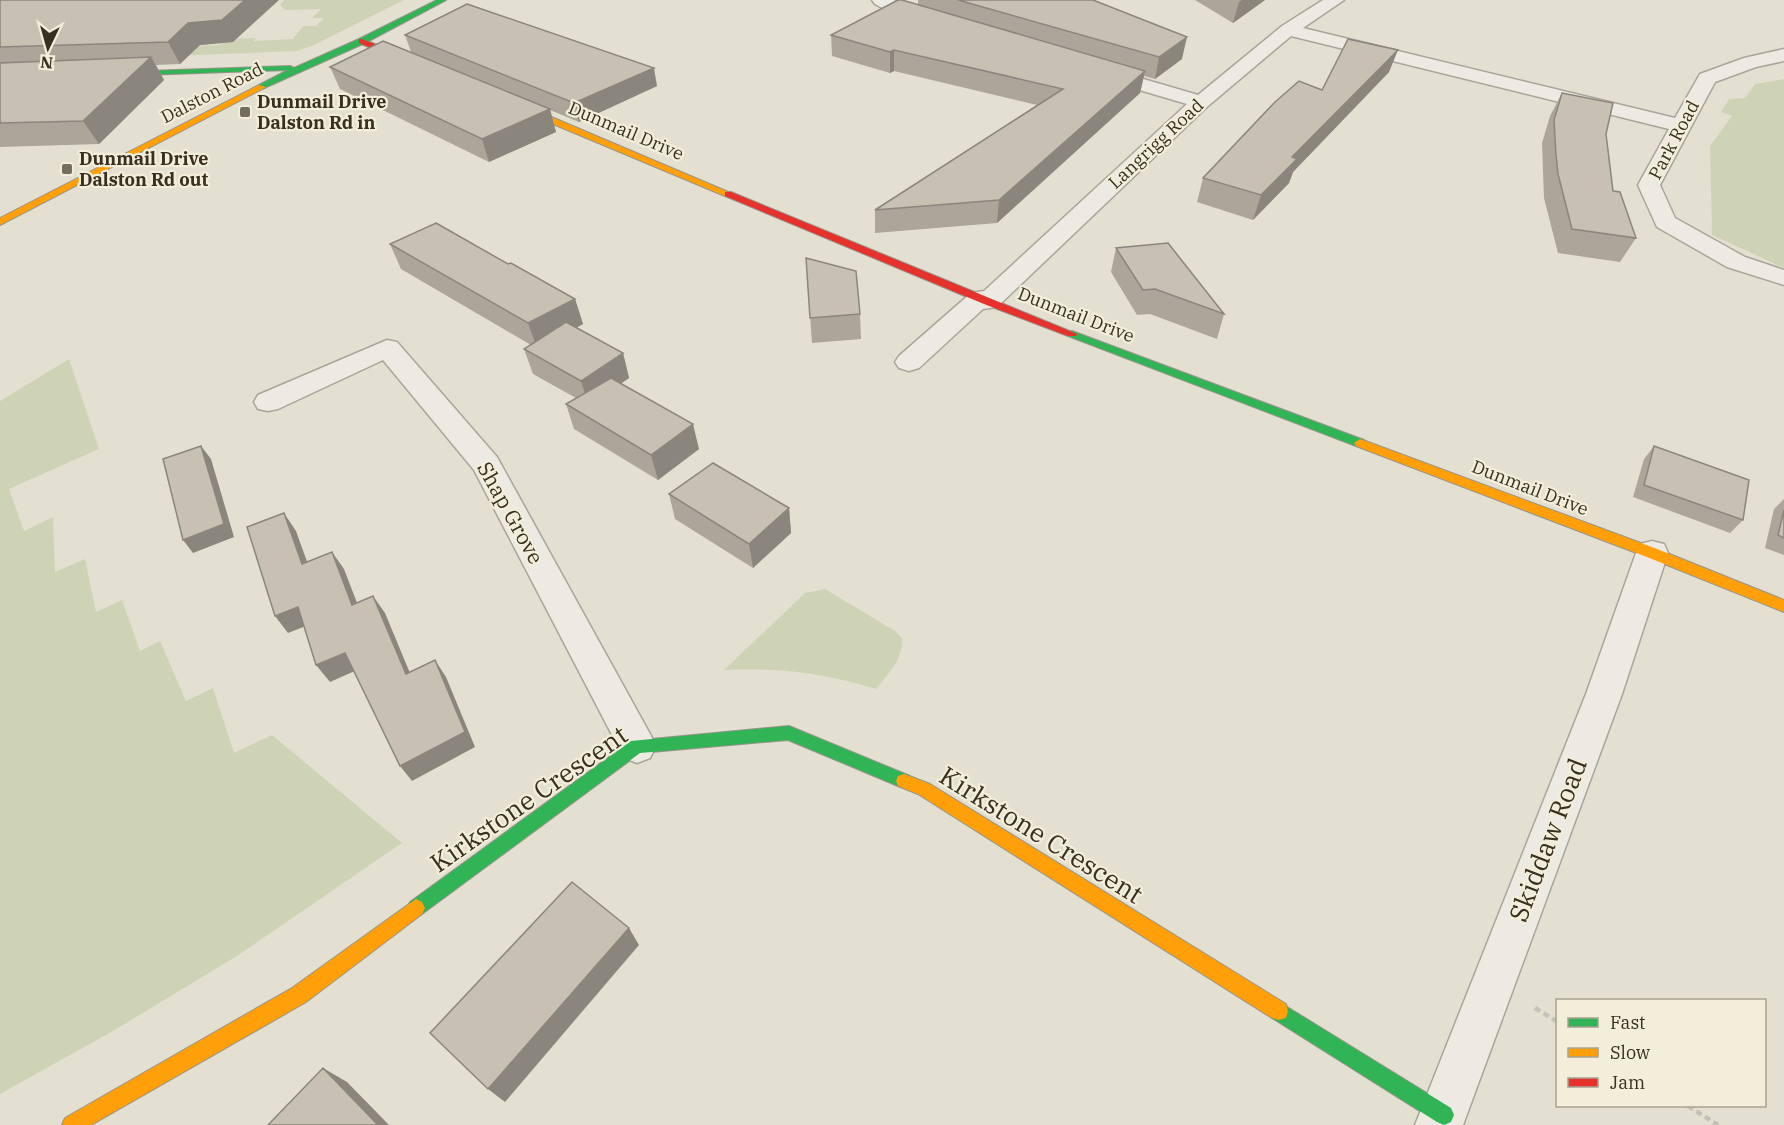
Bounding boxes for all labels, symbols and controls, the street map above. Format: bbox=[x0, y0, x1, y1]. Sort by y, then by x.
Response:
north arrow bbox=[18, 18, 78, 78]
text: N bbox=[40, 52, 54, 73]
street label: Dalston Road bbox=[157, 57, 267, 128]
place label: Dunmail Drive Dalston Rd in bbox=[257, 90, 387, 134]
street label: Langrigg Road bbox=[1103, 94, 1208, 194]
street label: Dunmail Drive bbox=[565, 96, 687, 165]
street label: Park Road bbox=[1643, 96, 1704, 183]
marker: Dunmail Drive Dalston Rd in bbox=[238, 105, 252, 119]
place label: Dunmail Drive Dalston Rd out bbox=[79, 147, 209, 191]
marker: Dunmail Drive Dalston Rd out bbox=[60, 162, 74, 176]
street label: Dunmail Drive bbox=[1015, 282, 1138, 347]
street label: Dunmail Drive bbox=[1469, 455, 1592, 520]
street label: Shap Grove bbox=[471, 456, 551, 569]
street label: Kirkstone Crescent bbox=[423, 717, 634, 879]
street label: Skiddaw Road bbox=[1500, 753, 1594, 926]
street label: Kirkstone Crescent bbox=[933, 758, 1150, 910]
legend bbox=[1556, 999, 1766, 1107]
text: Fast bbox=[1610, 1011, 1645, 1034]
text: Slow bbox=[1610, 1041, 1650, 1064]
text: Jam bbox=[1610, 1071, 1645, 1094]

